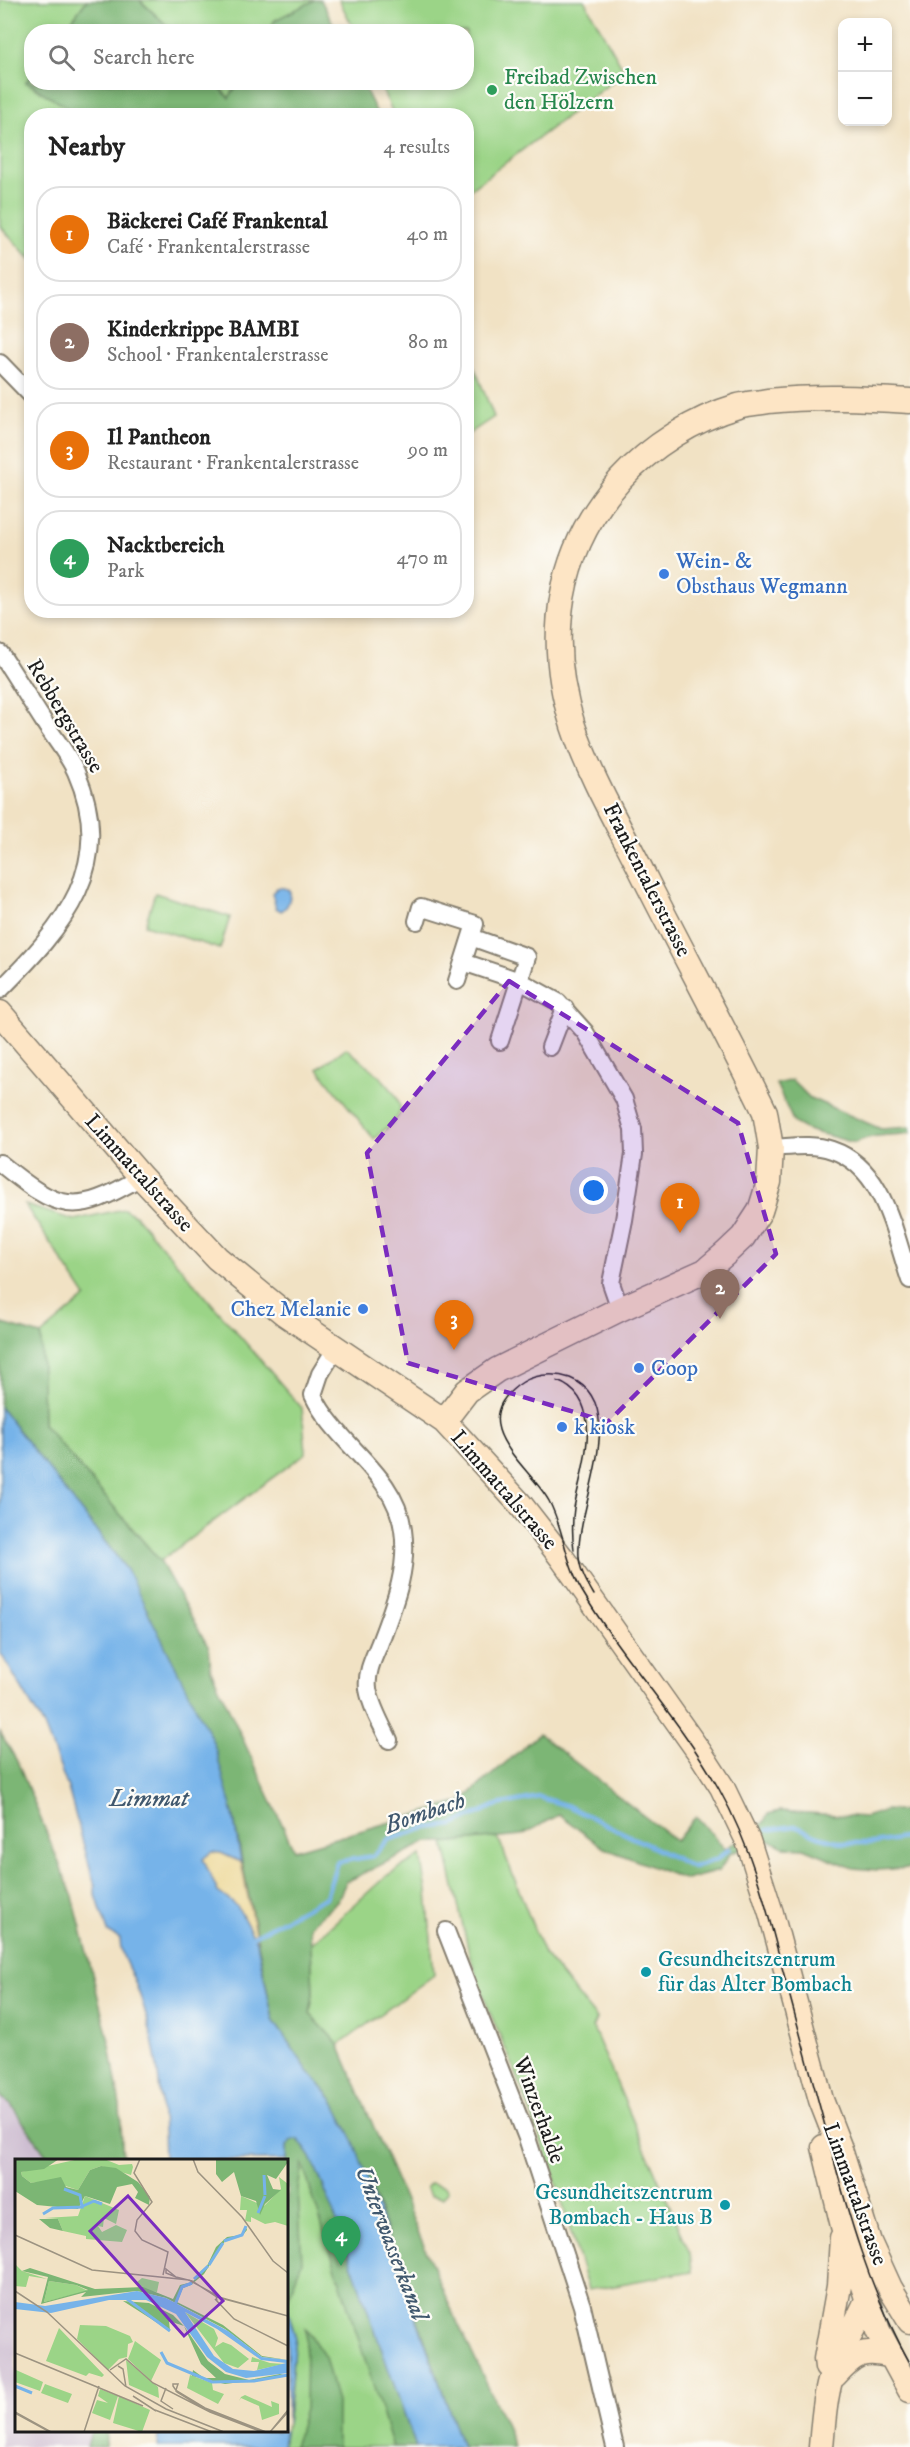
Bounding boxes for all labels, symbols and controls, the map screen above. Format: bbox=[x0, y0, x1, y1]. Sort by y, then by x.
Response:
map controls bbox=[838, 18, 892, 126]
button: + bbox=[838, 18, 892, 72]
search box bbox=[24, 24, 474, 90]
icon: search bbox=[45, 41, 78, 74]
text: Search here bbox=[93, 44, 195, 71]
place label: Freibad Zwischen den Hölzern bbox=[504, 64, 657, 116]
button: − bbox=[838, 72, 892, 126]
marker: Freibad Zwischen den Hölzern bbox=[485, 83, 499, 97]
text: Nearby bbox=[48, 131, 125, 164]
text: 4 results bbox=[383, 135, 450, 160]
text: Bäckerei Café Frankental bbox=[107, 208, 328, 235]
text: 1 bbox=[66, 222, 73, 247]
text: 40 m bbox=[406, 222, 448, 247]
text: Café · Frankentalerstrasse bbox=[107, 235, 310, 260]
text: Kinderkrippe BAMBI bbox=[107, 316, 299, 343]
text: 2 bbox=[65, 330, 74, 355]
text: 80 m bbox=[408, 330, 448, 355]
text: School · Frankentalerstrasse bbox=[107, 343, 329, 368]
text: Il Pantheon bbox=[107, 424, 211, 451]
text: 3 bbox=[66, 438, 73, 463]
text: 90 m bbox=[408, 438, 448, 463]
text: Restaurant · Frankentalerstrasse bbox=[107, 451, 359, 476]
text: Nacktbereich bbox=[107, 532, 225, 559]
text: 4 bbox=[64, 546, 75, 571]
text: 470 m bbox=[397, 546, 448, 571]
place label: Wein- & Obsthaus Wegmann bbox=[675, 548, 848, 600]
text: Park bbox=[107, 559, 144, 584]
marker: Wein- & Obsthaus Wegmann bbox=[657, 567, 671, 581]
street label: Rebbergstrasse bbox=[20, 654, 110, 778]
street label: Frankentalerstrasse bbox=[597, 799, 697, 961]
street label: Limmattalstrasse bbox=[79, 1108, 199, 1238]
your location bbox=[579, 1176, 608, 1205]
pin: 1 bbox=[660, 1184, 700, 1233]
pin: 2 bbox=[700, 1270, 740, 1319]
place label: Chez Melanie bbox=[230, 1296, 351, 1323]
pin: 3 bbox=[434, 1300, 474, 1350]
marker: Chez Melanie bbox=[356, 1302, 370, 1316]
place label: Coop bbox=[651, 1355, 698, 1382]
marker: Coop bbox=[632, 1361, 646, 1375]
place label: k kiosk bbox=[574, 1414, 635, 1441]
marker: k kiosk bbox=[555, 1420, 569, 1434]
street label: Limmattalstrasse bbox=[445, 1425, 563, 1555]
water label: Limmat bbox=[108, 1784, 190, 1814]
water label: Bombach bbox=[380, 1785, 469, 1841]
place label: Gesundheitszentrum für das Alter Bombach bbox=[658, 1946, 853, 1998]
marker: Gesundheitszentrum für das Alter Bombach bbox=[639, 1965, 653, 1979]
street label: Winzerhalde bbox=[507, 2052, 571, 2167]
street label: Limmattalstrasse bbox=[817, 2119, 893, 2269]
inset map bbox=[15, 2159, 288, 2432]
water label: Unterwasserkanal bbox=[348, 2161, 435, 2327]
place label: Gesundheitszentrum Bombach - Haus B bbox=[535, 2179, 713, 2231]
marker: Gesundheitszentrum Bombach - Haus B bbox=[718, 2198, 732, 2212]
pin: 4 bbox=[322, 2216, 360, 2266]

